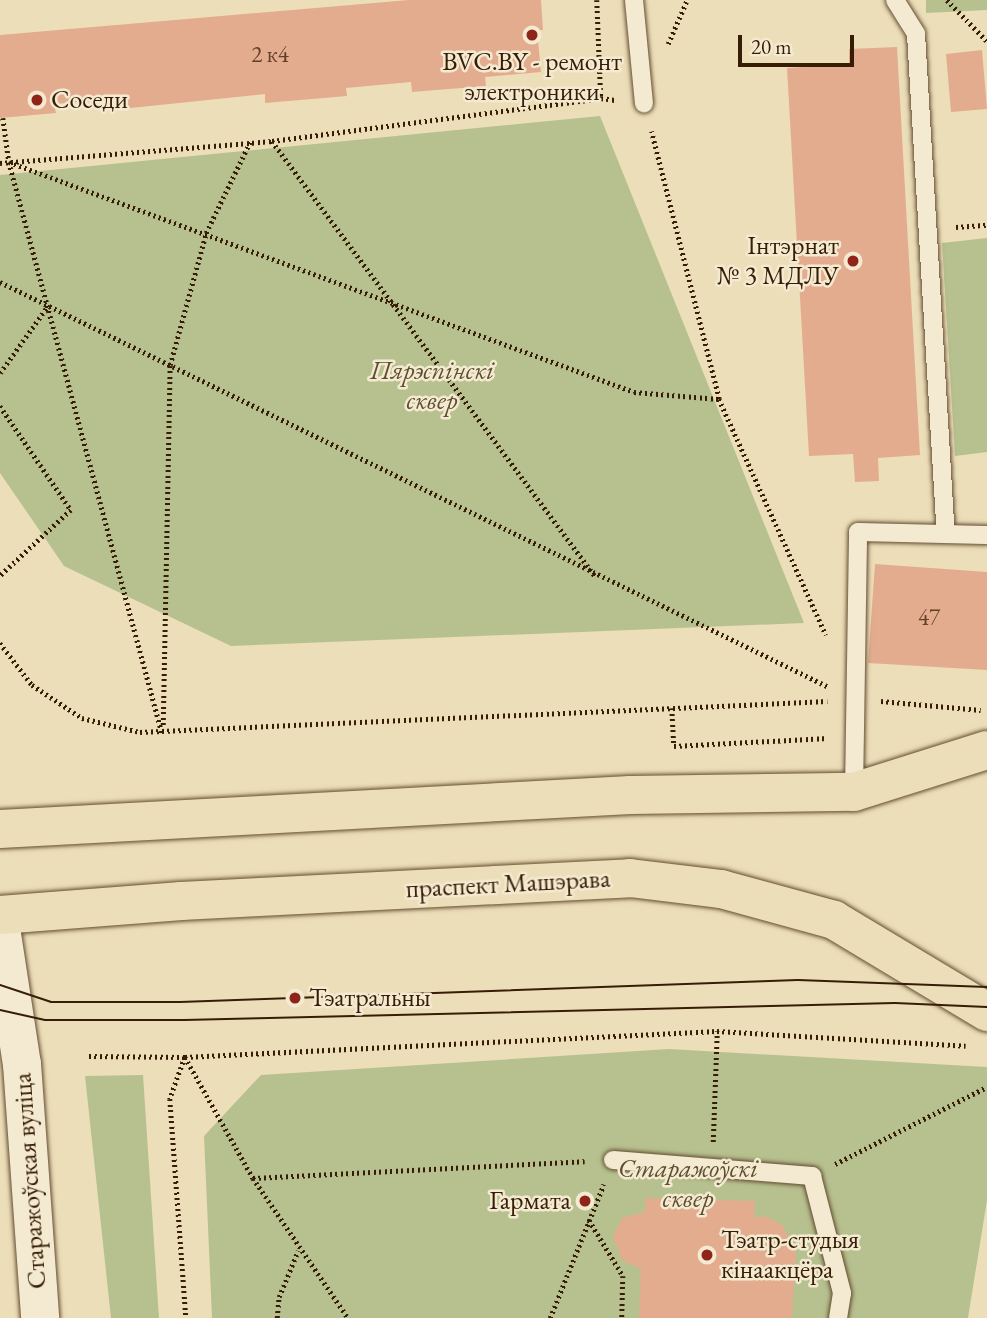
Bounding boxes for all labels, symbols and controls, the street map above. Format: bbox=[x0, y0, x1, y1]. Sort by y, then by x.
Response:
scale bar bbox=[742, 21, 858, 65]
marker: BVC.BY - ремонт электроники bbox=[524, 27, 540, 43]
text: 20 m bbox=[751, 33, 792, 60]
house number: 2 к4 bbox=[251, 40, 289, 68]
place label: BVC.BY - ремонт электроники bbox=[442, 46, 622, 108]
place label: Соседи bbox=[51, 84, 128, 116]
marker: Соседи bbox=[29, 92, 45, 108]
place label: Інтэрнат № 3 МДЛУ bbox=[717, 230, 839, 292]
marker: Інтэрнат № 3 МДЛУ bbox=[845, 253, 861, 269]
park label: Пярэспінскі сквер bbox=[370, 355, 494, 416]
house number: 47 bbox=[918, 603, 940, 631]
street label: праспект Машэрава bbox=[405, 863, 611, 905]
place label: Тэатральны bbox=[309, 982, 431, 1014]
marker: Тэатральны bbox=[287, 990, 303, 1006]
street label: Старажоўская вуліца bbox=[7, 1072, 53, 1290]
park label: Старажоўскі сквер bbox=[618, 1153, 758, 1214]
place label: Гармата bbox=[489, 1185, 571, 1217]
marker: Гармата bbox=[577, 1193, 593, 1209]
place label: Тэатр-студыя кінаакцёра bbox=[721, 1224, 859, 1286]
marker: Тэатр-студыя кінаакцёра bbox=[699, 1247, 715, 1263]

